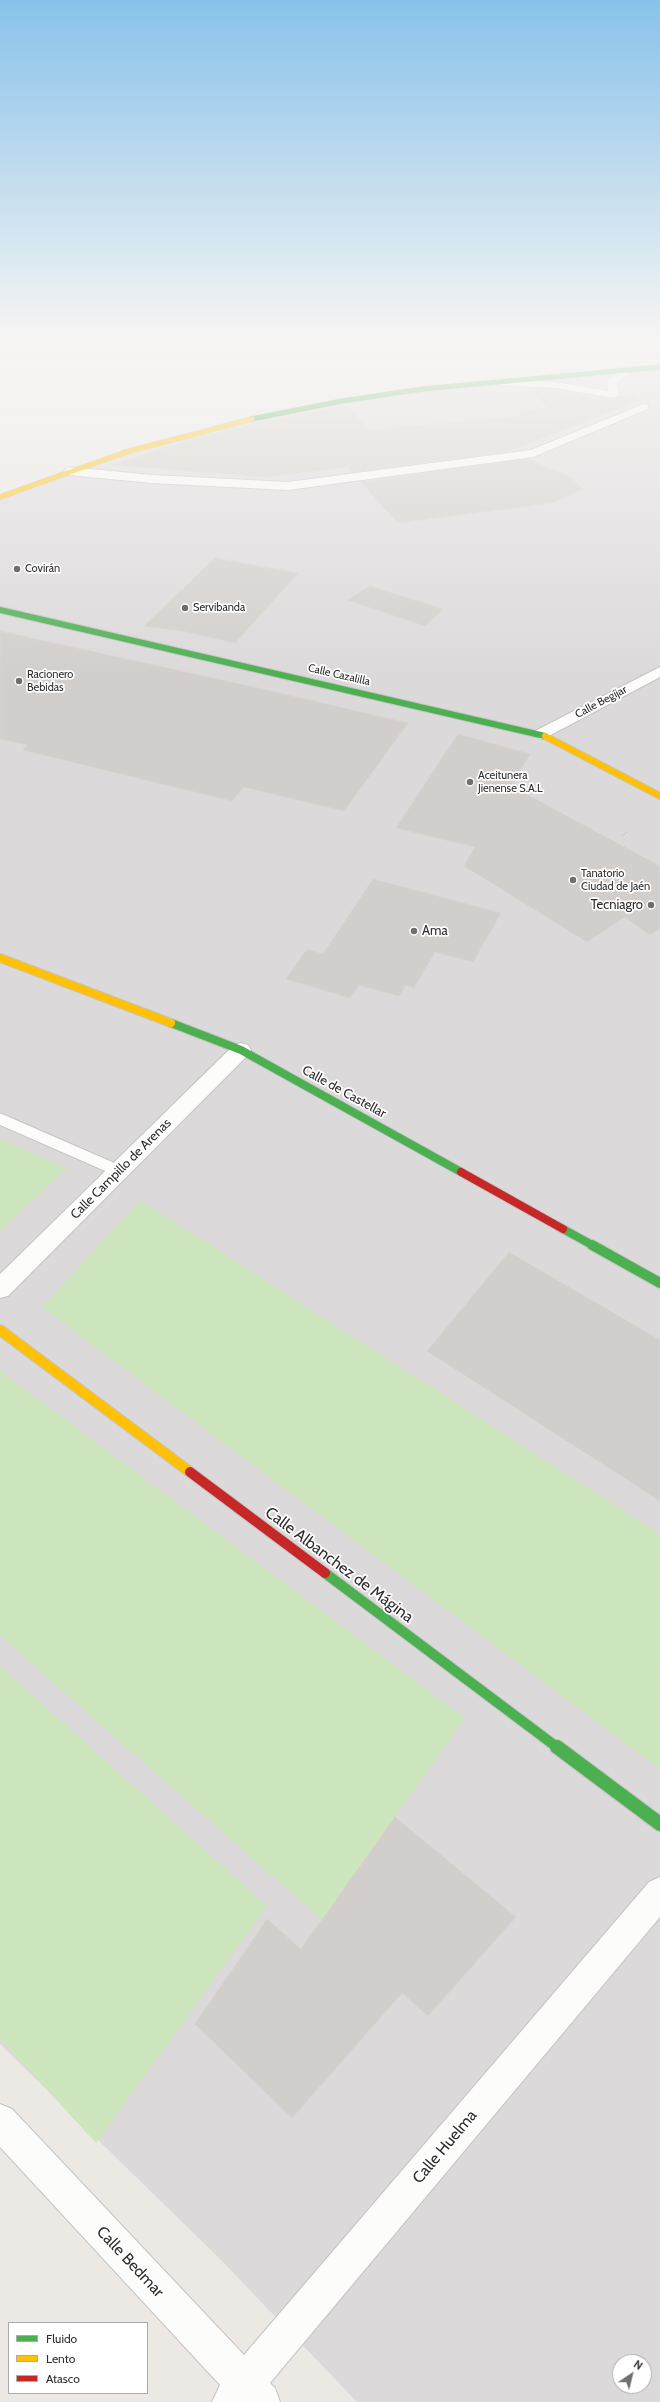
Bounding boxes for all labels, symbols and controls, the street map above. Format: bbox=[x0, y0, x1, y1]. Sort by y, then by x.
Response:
place label: Covirán bbox=[25, 562, 60, 576]
marker: Covirán bbox=[12, 564, 22, 574]
place label: Servibanda bbox=[193, 601, 245, 615]
marker: Servibanda bbox=[180, 603, 190, 613]
street label: Calle Cazalilla bbox=[307, 661, 371, 689]
place label: Racionero Bebidas bbox=[27, 668, 73, 694]
marker: Racionero Bebidas bbox=[14, 676, 24, 686]
street label: Calle Begíjar bbox=[573, 683, 629, 721]
place label: Aceitunera Jienense S.A.L bbox=[478, 769, 543, 795]
marker: Aceitunera Jienense S.A.L bbox=[465, 777, 475, 787]
place label: Tanatorio Ciudad de Jaén bbox=[581, 867, 650, 893]
marker: Tanatorio Ciudad de Jaén bbox=[568, 875, 578, 885]
place label: Tecniagro bbox=[591, 897, 643, 913]
marker: Tecniagro bbox=[646, 900, 656, 910]
place label: Ama bbox=[422, 923, 448, 939]
marker: Ama bbox=[409, 926, 419, 936]
street label: Calle de Castellar bbox=[299, 1062, 389, 1122]
street label: Calle Campillo de Arenas bbox=[67, 1115, 175, 1223]
street label: Calle Albanchez de Mágina bbox=[261, 1503, 417, 1627]
street label: Calle Huelma bbox=[409, 2106, 481, 2188]
street label: Calle Bedmar bbox=[92, 2222, 168, 2302]
legend bbox=[8, 2322, 148, 2394]
text: Fluido bbox=[46, 2331, 77, 2346]
text: Lento bbox=[46, 2351, 75, 2366]
north arrow bbox=[612, 2354, 652, 2394]
text: N bbox=[631, 2357, 646, 2373]
text: Atasco bbox=[46, 2371, 80, 2386]

